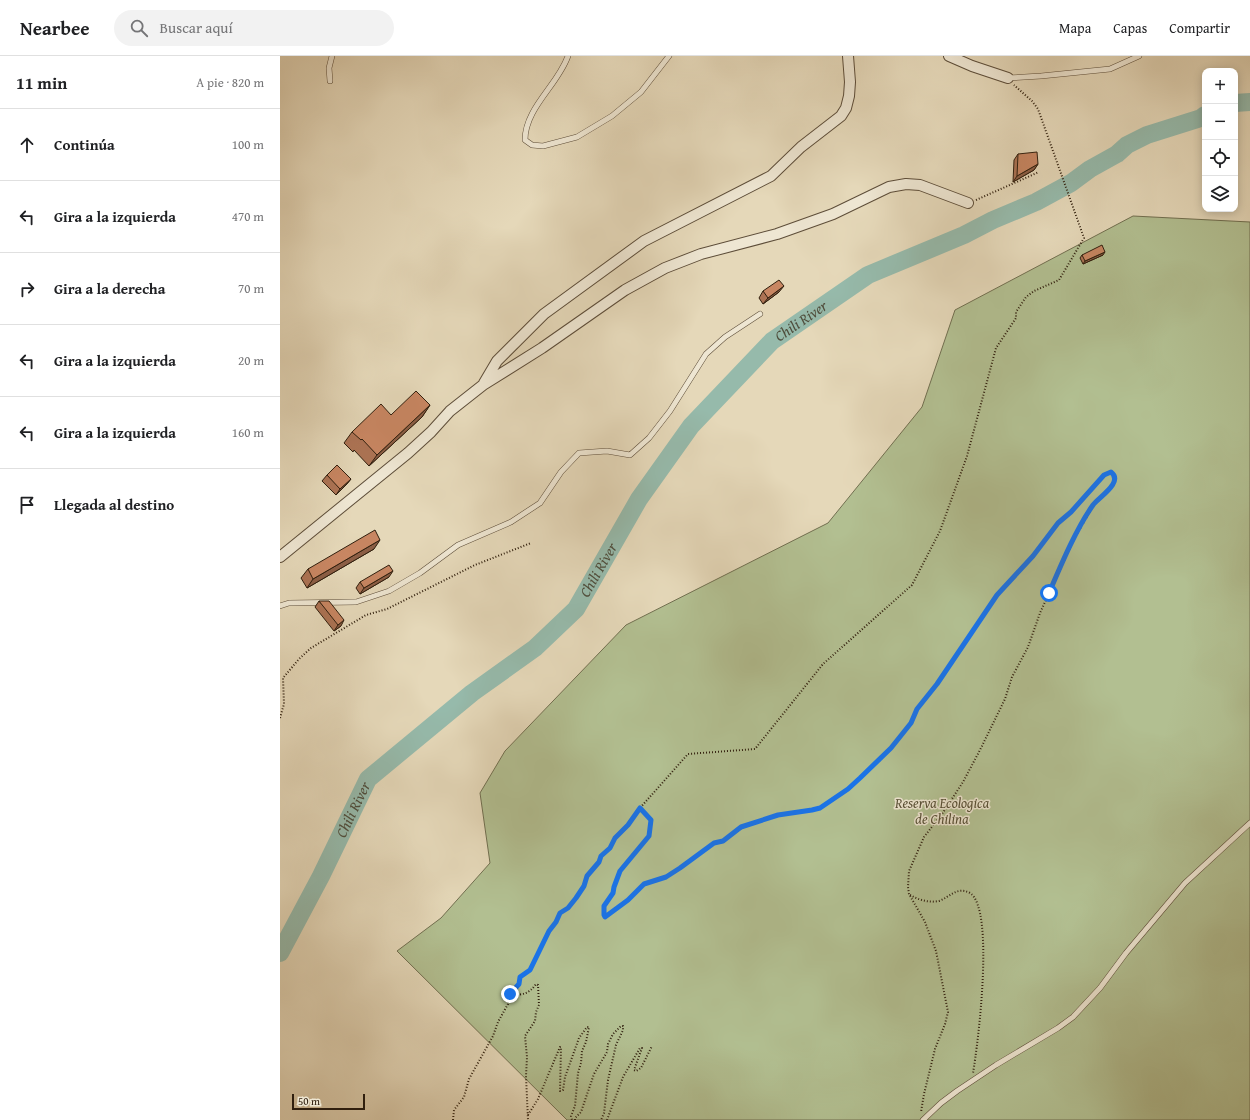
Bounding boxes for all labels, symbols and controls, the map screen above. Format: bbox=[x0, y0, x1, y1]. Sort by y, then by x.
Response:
search box bbox=[114, 10, 394, 46]
text: Nearbee bbox=[20, 14, 90, 42]
icon: search bbox=[128, 17, 150, 39]
text: Buscar aquí bbox=[160, 17, 233, 38]
text: Mapa bbox=[1059, 18, 1091, 38]
text: Capas bbox=[1113, 18, 1147, 38]
text: Compartir bbox=[1169, 18, 1230, 38]
map controls bbox=[1202, 68, 1238, 212]
button: + bbox=[1202, 68, 1238, 104]
text: 11 min bbox=[16, 70, 67, 95]
text: A pie · 820 m bbox=[196, 73, 264, 92]
button: − bbox=[1202, 104, 1238, 140]
icon: ahead bbox=[16, 134, 38, 156]
text: Continúa bbox=[54, 134, 115, 155]
text: 100 m bbox=[232, 135, 264, 154]
button: locate bbox=[1202, 140, 1238, 176]
button: layers bbox=[1202, 176, 1238, 212]
icon: left bbox=[16, 206, 38, 228]
text: Gira a la izquierda bbox=[54, 206, 176, 227]
text: 470 m bbox=[232, 207, 264, 226]
icon: right bbox=[16, 278, 38, 300]
text: Gira a la derecha bbox=[54, 278, 165, 299]
text: 70 m bbox=[238, 279, 264, 298]
water label: Chili River bbox=[770, 295, 832, 346]
icon: left bbox=[16, 350, 38, 372]
text: Gira a la izquierda bbox=[54, 350, 176, 371]
text: 20 m bbox=[238, 351, 264, 370]
icon: left bbox=[16, 422, 38, 444]
text: Gira a la izquierda bbox=[54, 422, 176, 443]
text: 160 m bbox=[232, 423, 264, 442]
icon: arrive bbox=[16, 494, 38, 516]
text: Llegada al destino bbox=[54, 494, 174, 515]
water label: Chili River bbox=[574, 538, 622, 601]
route start bbox=[1040, 584, 1058, 602]
water label: Chili River bbox=[330, 778, 375, 841]
park label: Reserva Ecologica de Chilina bbox=[894, 793, 990, 829]
route end bbox=[501, 985, 519, 1003]
scale bar bbox=[292, 1092, 365, 1111]
text: 50 m bbox=[298, 1093, 320, 1109]

